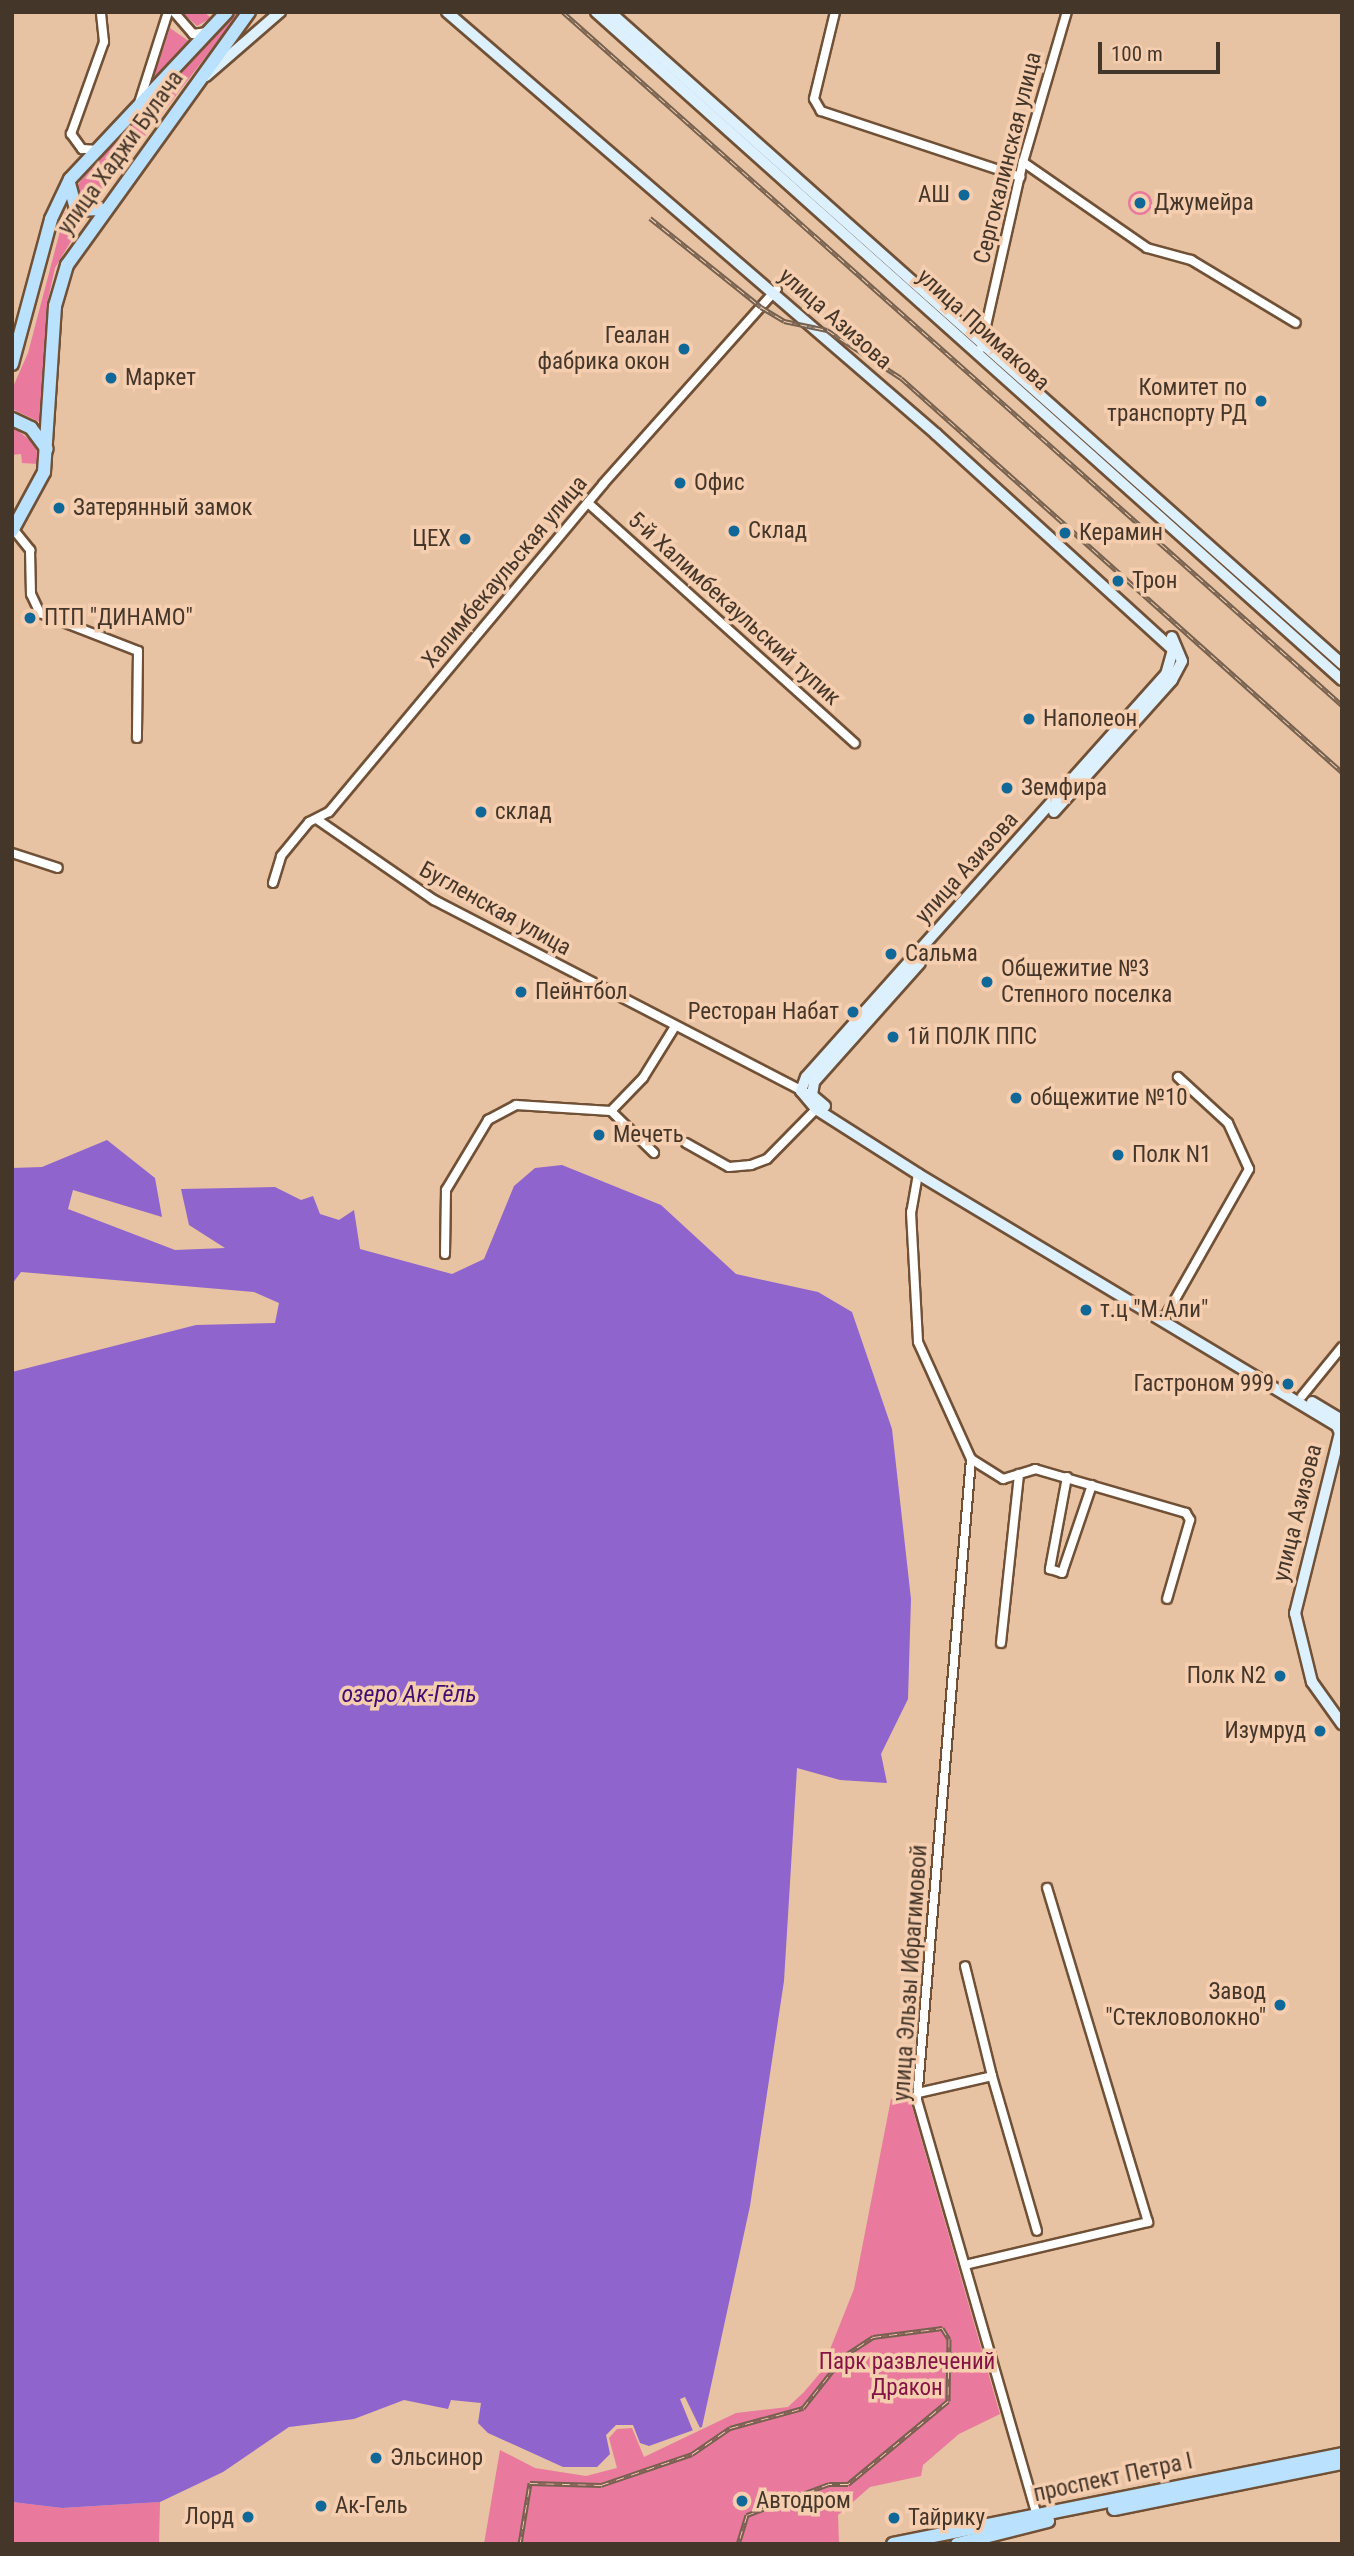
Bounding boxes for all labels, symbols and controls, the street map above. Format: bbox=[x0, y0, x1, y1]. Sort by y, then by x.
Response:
scale bar bbox=[1102, 28, 1224, 72]
text: 100 m bbox=[1111, 42, 1163, 66]
street label: Сергокалинская улица bbox=[968, 49, 1048, 267]
street label: улица Хаджи Булача bbox=[52, 66, 190, 240]
place label: АШ bbox=[918, 181, 950, 209]
marker: АШ bbox=[956, 187, 972, 203]
place label: Джумейра bbox=[1154, 189, 1254, 217]
marker: Джумейра bbox=[1132, 195, 1148, 211]
street label: улица Азизова bbox=[773, 262, 897, 376]
street label: улица Примакова bbox=[911, 263, 1055, 397]
place label: Геалан фабрика окон bbox=[538, 322, 670, 376]
marker: Геалан фабрика окон bbox=[676, 341, 692, 357]
place label: Маркет bbox=[125, 364, 196, 392]
marker: Маркет bbox=[103, 370, 119, 386]
place label: Комитет по транспорту РД bbox=[1107, 374, 1247, 428]
marker: Комитет по транспорту РД bbox=[1253, 393, 1269, 409]
place label: Офис bbox=[694, 469, 745, 497]
street label: Халимбекаульская улица bbox=[417, 470, 593, 674]
marker: Офис bbox=[672, 475, 688, 491]
place label: Затерянный замок bbox=[73, 494, 253, 522]
marker: Затерянный замок bbox=[51, 500, 67, 516]
street label: 5-й Халимбекаульский тупик bbox=[622, 506, 846, 712]
place label: Склад bbox=[748, 517, 807, 545]
place label: Керамин bbox=[1079, 519, 1163, 547]
marker: Склад bbox=[726, 523, 742, 539]
place label: ЦЕХ bbox=[412, 525, 451, 553]
marker: Керамин bbox=[1057, 525, 1073, 541]
marker: ЦЕХ bbox=[457, 531, 473, 547]
place label: Трон bbox=[1132, 567, 1177, 595]
marker: Трон bbox=[1110, 573, 1126, 589]
place label: ПТП "ДИНАМО" bbox=[44, 604, 193, 632]
marker: ПТП "ДИНАМО" bbox=[22, 610, 38, 626]
place label: Наполеон bbox=[1043, 705, 1137, 733]
marker: Наполеон bbox=[1021, 711, 1037, 727]
place label: Земфира bbox=[1021, 774, 1107, 802]
marker: Земфира bbox=[999, 780, 1015, 796]
place label: склад bbox=[495, 798, 552, 826]
marker: склад bbox=[473, 804, 489, 820]
street label: улица Азизова bbox=[910, 807, 1024, 929]
street label: Бугленская улица bbox=[414, 856, 576, 962]
place label: Сальма bbox=[905, 940, 978, 968]
marker: Сальма bbox=[883, 946, 899, 962]
place label: Общежитие №3 Степного поселка bbox=[1001, 955, 1172, 1009]
marker: Общежитие №3 Степного поселка bbox=[979, 974, 995, 990]
place label: Пейнтбол bbox=[535, 978, 628, 1006]
marker: Пейнтбол bbox=[513, 984, 529, 1000]
place label: Ресторан Набат bbox=[688, 998, 839, 1026]
marker: Ресторан Набат bbox=[845, 1004, 861, 1020]
place label: 1й ПОЛК ППС bbox=[907, 1023, 1037, 1051]
marker: 1й ПОЛК ППС bbox=[885, 1029, 901, 1045]
place label: общежитие №10 bbox=[1030, 1084, 1188, 1112]
marker: общежитие №10 bbox=[1008, 1090, 1024, 1106]
place label: Мечеть bbox=[613, 1121, 684, 1149]
marker: Мечеть bbox=[591, 1127, 607, 1143]
place label: Полк N1 bbox=[1132, 1141, 1211, 1169]
marker: Полк N1 bbox=[1110, 1147, 1126, 1163]
place label: т.ц "М.Али" bbox=[1100, 1296, 1208, 1324]
marker: т.ц "М.Али" bbox=[1078, 1302, 1094, 1318]
place label: Гастроном 999 bbox=[1133, 1370, 1274, 1398]
marker: Гастроном 999 bbox=[1280, 1376, 1296, 1392]
street label: улица Азизова bbox=[1268, 1441, 1328, 1585]
place label: Полк N2 bbox=[1187, 1662, 1266, 1690]
marker: Полк N2 bbox=[1272, 1668, 1288, 1684]
water label: озеро Ак-Гёль bbox=[341, 1681, 477, 1709]
place label: Изумруд bbox=[1225, 1717, 1306, 1745]
marker: Изумруд bbox=[1312, 1723, 1328, 1739]
street label: улица Эльзы Ибрагимовой bbox=[888, 1844, 934, 2102]
place label: Завод "Стекловолокно" bbox=[1105, 1978, 1266, 2032]
marker: Завод "Стекловолокно" bbox=[1272, 1997, 1288, 2013]
park label: Парк развлечений Дракон bbox=[819, 2348, 995, 2402]
place label: Эльсинор bbox=[390, 2444, 483, 2472]
street label: проспект Петра I bbox=[1031, 2448, 1195, 2508]
marker: Эльсинор bbox=[368, 2450, 384, 2466]
place label: Автодром bbox=[756, 2487, 851, 2515]
place label: Ак-Гель bbox=[335, 2492, 408, 2520]
marker: Автодром bbox=[734, 2493, 750, 2509]
marker: Ак-Гель bbox=[313, 2498, 329, 2514]
place label: Лорд bbox=[185, 2503, 234, 2531]
place label: Тайрику bbox=[908, 2504, 985, 2532]
marker: Лорд bbox=[240, 2509, 256, 2525]
marker: Тайрику bbox=[886, 2510, 902, 2526]

